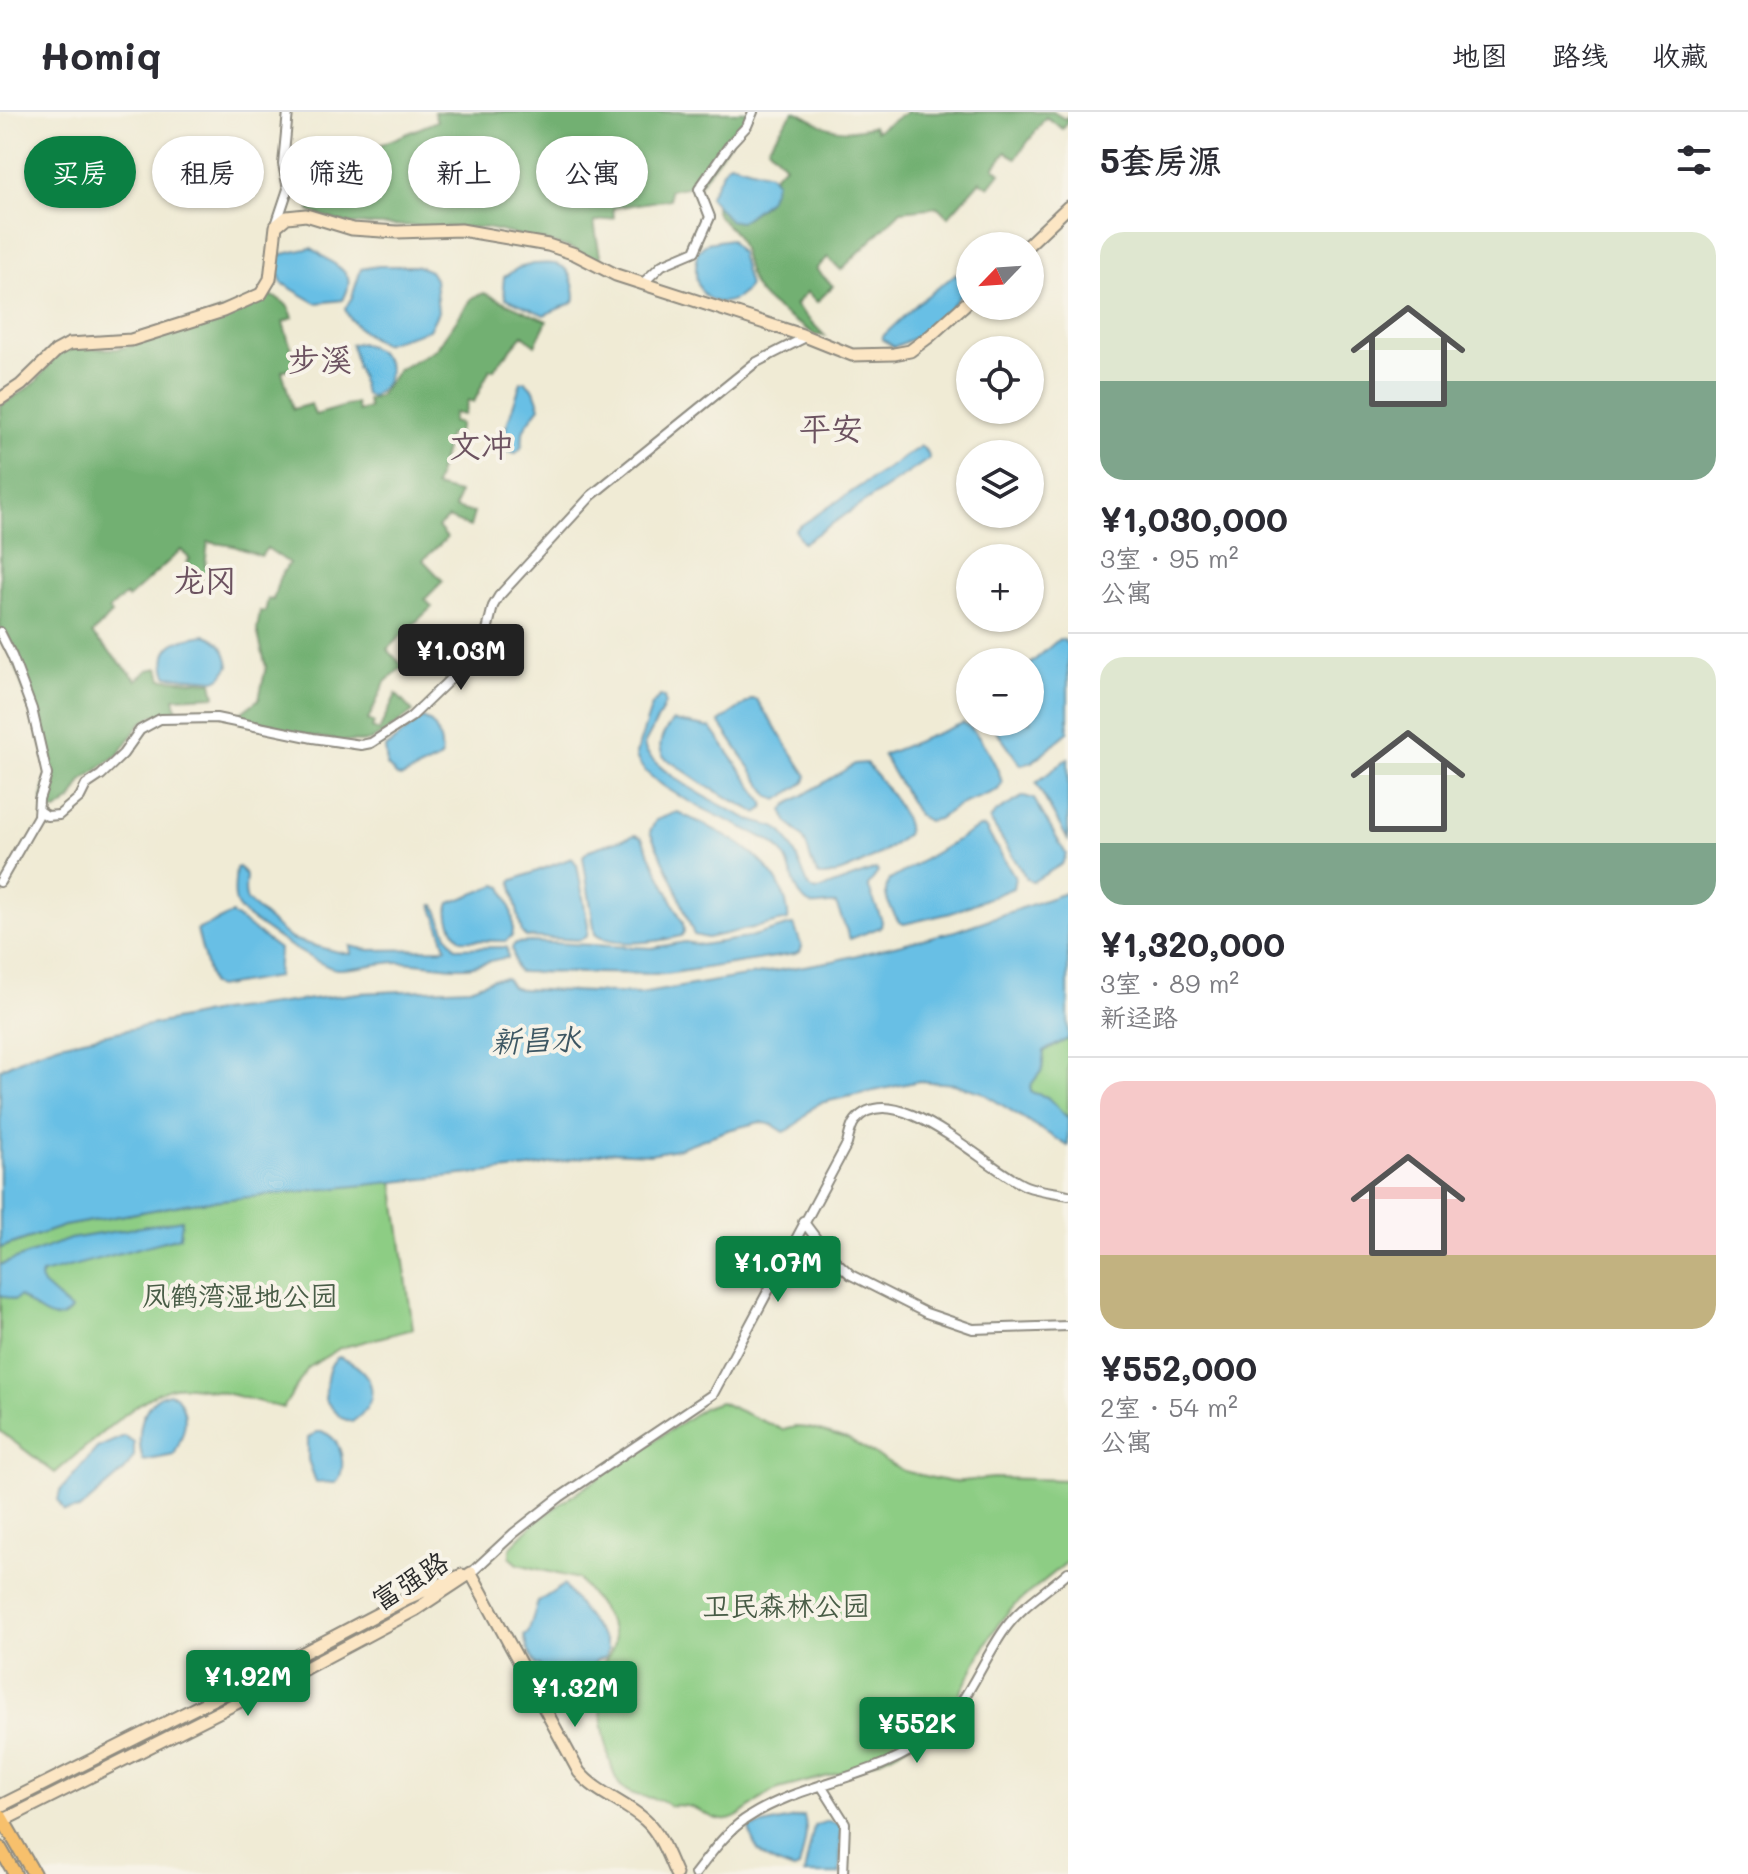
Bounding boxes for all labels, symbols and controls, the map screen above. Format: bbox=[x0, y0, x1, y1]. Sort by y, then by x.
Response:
text: Homiq bbox=[40, 30, 161, 80]
text: 地图 bbox=[1452, 37, 1508, 73]
text: 路线 bbox=[1552, 37, 1608, 73]
text: 收藏 bbox=[1652, 37, 1708, 73]
chip: 买房 bbox=[24, 136, 136, 208]
chip: 租房 bbox=[152, 136, 264, 208]
chip: 筛选 bbox=[280, 136, 392, 208]
chip: 新上 bbox=[408, 136, 520, 208]
chip: 公寓 bbox=[536, 136, 648, 208]
text: 5套房源 bbox=[1100, 137, 1222, 182]
icon: filters bbox=[1672, 138, 1716, 182]
north arrow bbox=[956, 232, 1044, 320]
map controls bbox=[956, 232, 1044, 736]
icon: home bbox=[1336, 284, 1480, 428]
button: locate bbox=[956, 336, 1044, 424]
district label: 步溪 bbox=[288, 337, 352, 379]
district label: 平安 bbox=[799, 406, 863, 448]
district label: 文冲 bbox=[449, 423, 513, 465]
button: layers bbox=[956, 440, 1044, 528]
text: ¥1,030,000 bbox=[1100, 496, 1288, 541]
text: 3室 · 95 m² bbox=[1100, 541, 1239, 575]
button: + bbox=[956, 544, 1044, 632]
district label: 龙冈 bbox=[173, 558, 237, 600]
text: 公寓 bbox=[1100, 575, 1152, 609]
pin: ¥1.03M bbox=[396, 624, 526, 692]
text: ¥1.03M bbox=[416, 633, 506, 667]
button: − bbox=[956, 648, 1044, 736]
icon: home bbox=[1336, 709, 1480, 853]
text: ¥1,320,000 bbox=[1100, 921, 1285, 966]
text: 3室 · 89 m² bbox=[1100, 966, 1239, 1000]
text: 新迳路 bbox=[1100, 1000, 1178, 1034]
water label: 新昌水 bbox=[490, 1017, 583, 1061]
icon: home bbox=[1336, 1133, 1480, 1277]
pin: ¥1.07M bbox=[713, 1236, 843, 1304]
text: ¥1.07M bbox=[734, 1245, 822, 1279]
park label: 凤鹤湾湿地公园 bbox=[142, 1277, 338, 1313]
text: ¥552,000 bbox=[1100, 1345, 1257, 1390]
text: 2室 · 54 m² bbox=[1100, 1390, 1238, 1424]
text: 公寓 bbox=[1100, 1424, 1152, 1458]
street label: 富强路 bbox=[364, 1543, 455, 1618]
park label: 卫民森林公园 bbox=[702, 1587, 870, 1623]
pin: ¥1.92M bbox=[183, 1650, 313, 1718]
text: ¥1.92M bbox=[204, 1659, 292, 1693]
pin: ¥1.32M bbox=[510, 1661, 640, 1729]
text: ¥1.32M bbox=[531, 1670, 619, 1704]
pin: ¥552K bbox=[861, 1697, 973, 1765]
text: ¥552K bbox=[877, 1706, 957, 1740]

